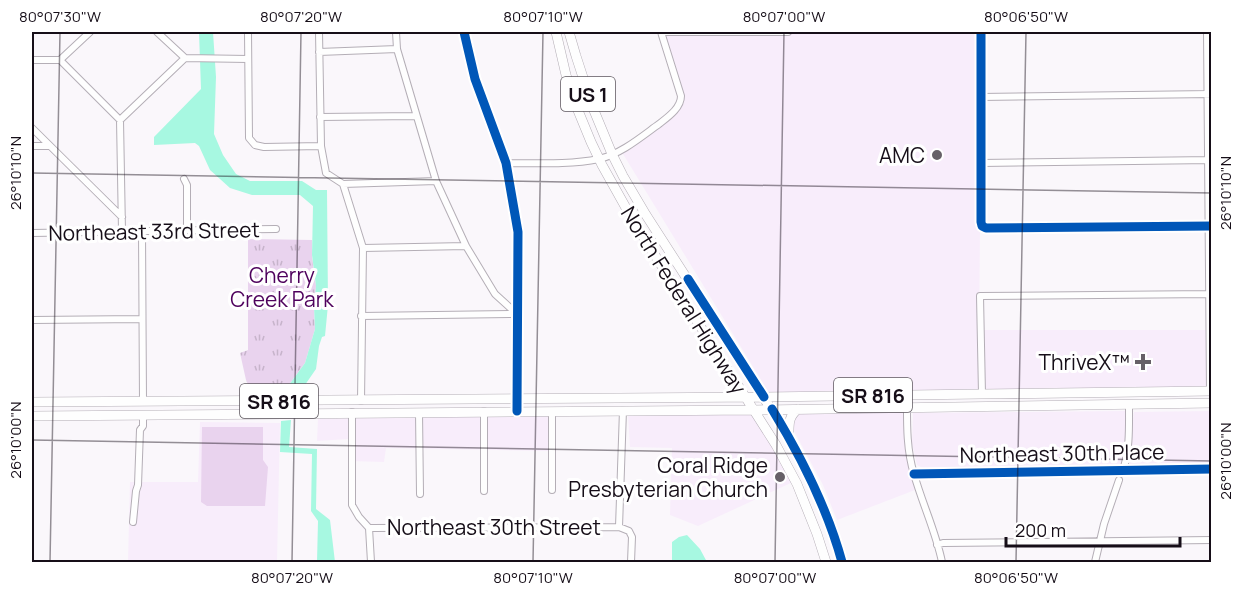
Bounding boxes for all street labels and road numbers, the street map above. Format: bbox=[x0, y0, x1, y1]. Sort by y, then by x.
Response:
road number: US 1 bbox=[561, 77, 615, 111]
street label: North Federal Highway bbox=[615, 201, 753, 399]
street label: Northeast 33rd Street bbox=[48, 215, 260, 247]
road number: SR 816 bbox=[834, 378, 912, 412]
road number: SR 816 bbox=[240, 384, 318, 418]
street label: Northeast 30th Place bbox=[959, 437, 1165, 469]
street label: Northeast 30th Street bbox=[387, 513, 601, 541]

